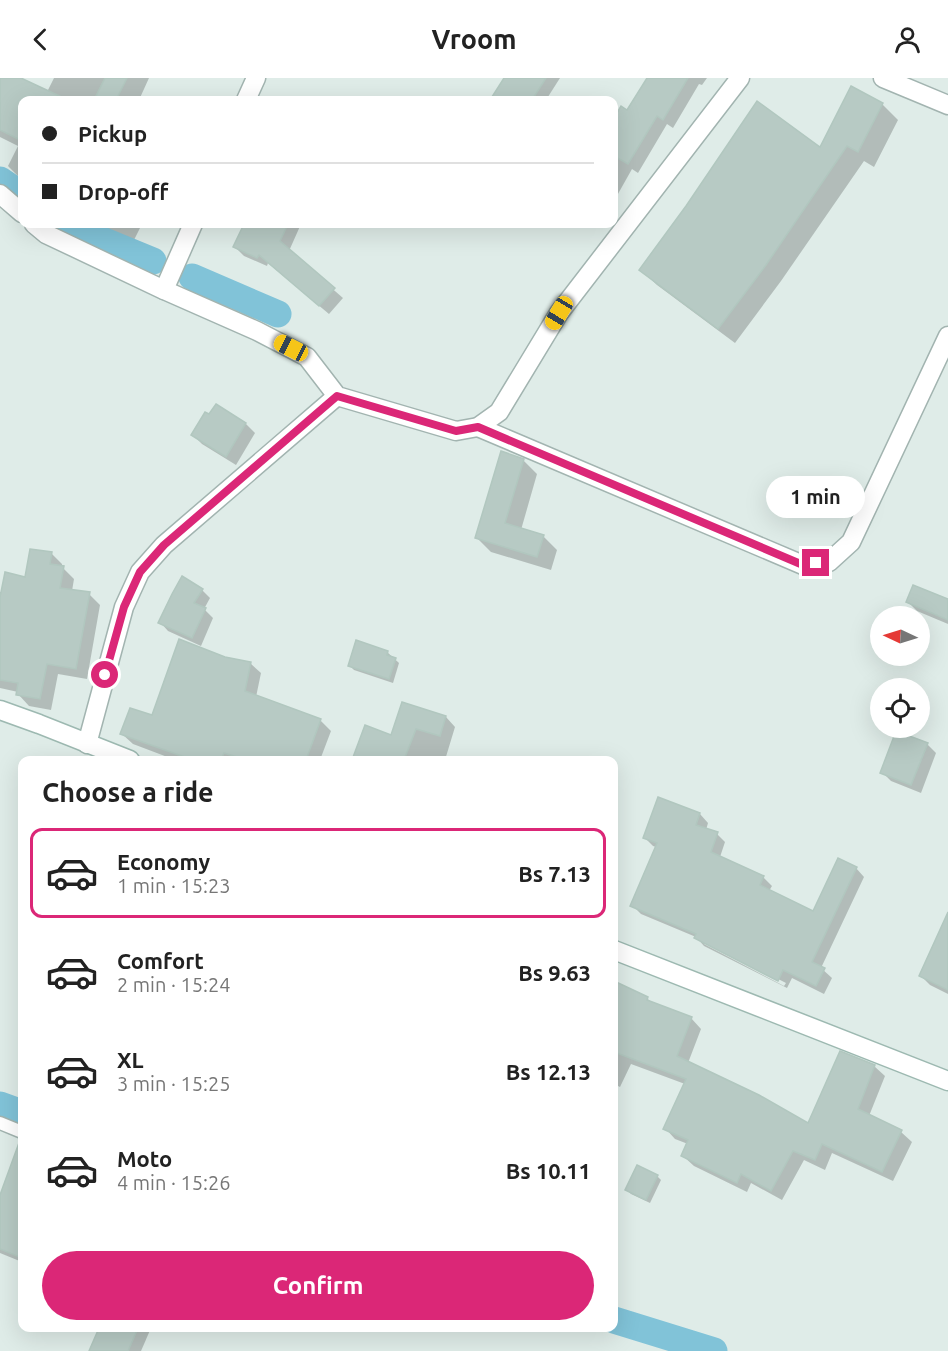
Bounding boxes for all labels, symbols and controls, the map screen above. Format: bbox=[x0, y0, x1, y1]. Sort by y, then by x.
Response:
icon: back bbox=[24, 23, 57, 56]
icon: person bbox=[891, 23, 924, 56]
text: Vroom bbox=[432, 24, 516, 54]
text: Pickup bbox=[78, 121, 147, 146]
text: Drop-off bbox=[78, 179, 168, 204]
car bbox=[542, 293, 576, 333]
car bbox=[271, 332, 311, 364]
callout: 1 min bbox=[766, 476, 866, 518]
text: 1 min bbox=[790, 485, 841, 508]
route end bbox=[802, 549, 829, 576]
north arrow bbox=[870, 606, 930, 666]
map controls bbox=[870, 606, 930, 738]
route start bbox=[91, 661, 118, 688]
button: locate bbox=[870, 678, 930, 738]
text: Choose a ride bbox=[42, 777, 214, 807]
icon: car bbox=[45, 846, 99, 900]
text: Economy bbox=[117, 849, 210, 874]
text: Bs 7.13 bbox=[518, 861, 591, 886]
text: 1 min · 15:23 bbox=[117, 874, 231, 897]
icon: car bbox=[45, 945, 99, 999]
text: Comfort bbox=[117, 948, 204, 973]
text: Bs 9.63 bbox=[518, 960, 591, 985]
text: 2 min · 15:24 bbox=[117, 973, 231, 996]
icon: car bbox=[45, 1044, 99, 1098]
text: XL bbox=[117, 1047, 144, 1072]
text: Bs 12.13 bbox=[506, 1059, 591, 1084]
text: 3 min · 15:25 bbox=[117, 1072, 231, 1095]
icon: car bbox=[45, 1143, 99, 1197]
text: Moto bbox=[117, 1146, 172, 1171]
text: Bs 10.11 bbox=[506, 1158, 591, 1183]
text: 4 min · 15:26 bbox=[117, 1171, 231, 1194]
button: Confirm bbox=[42, 1251, 594, 1320]

